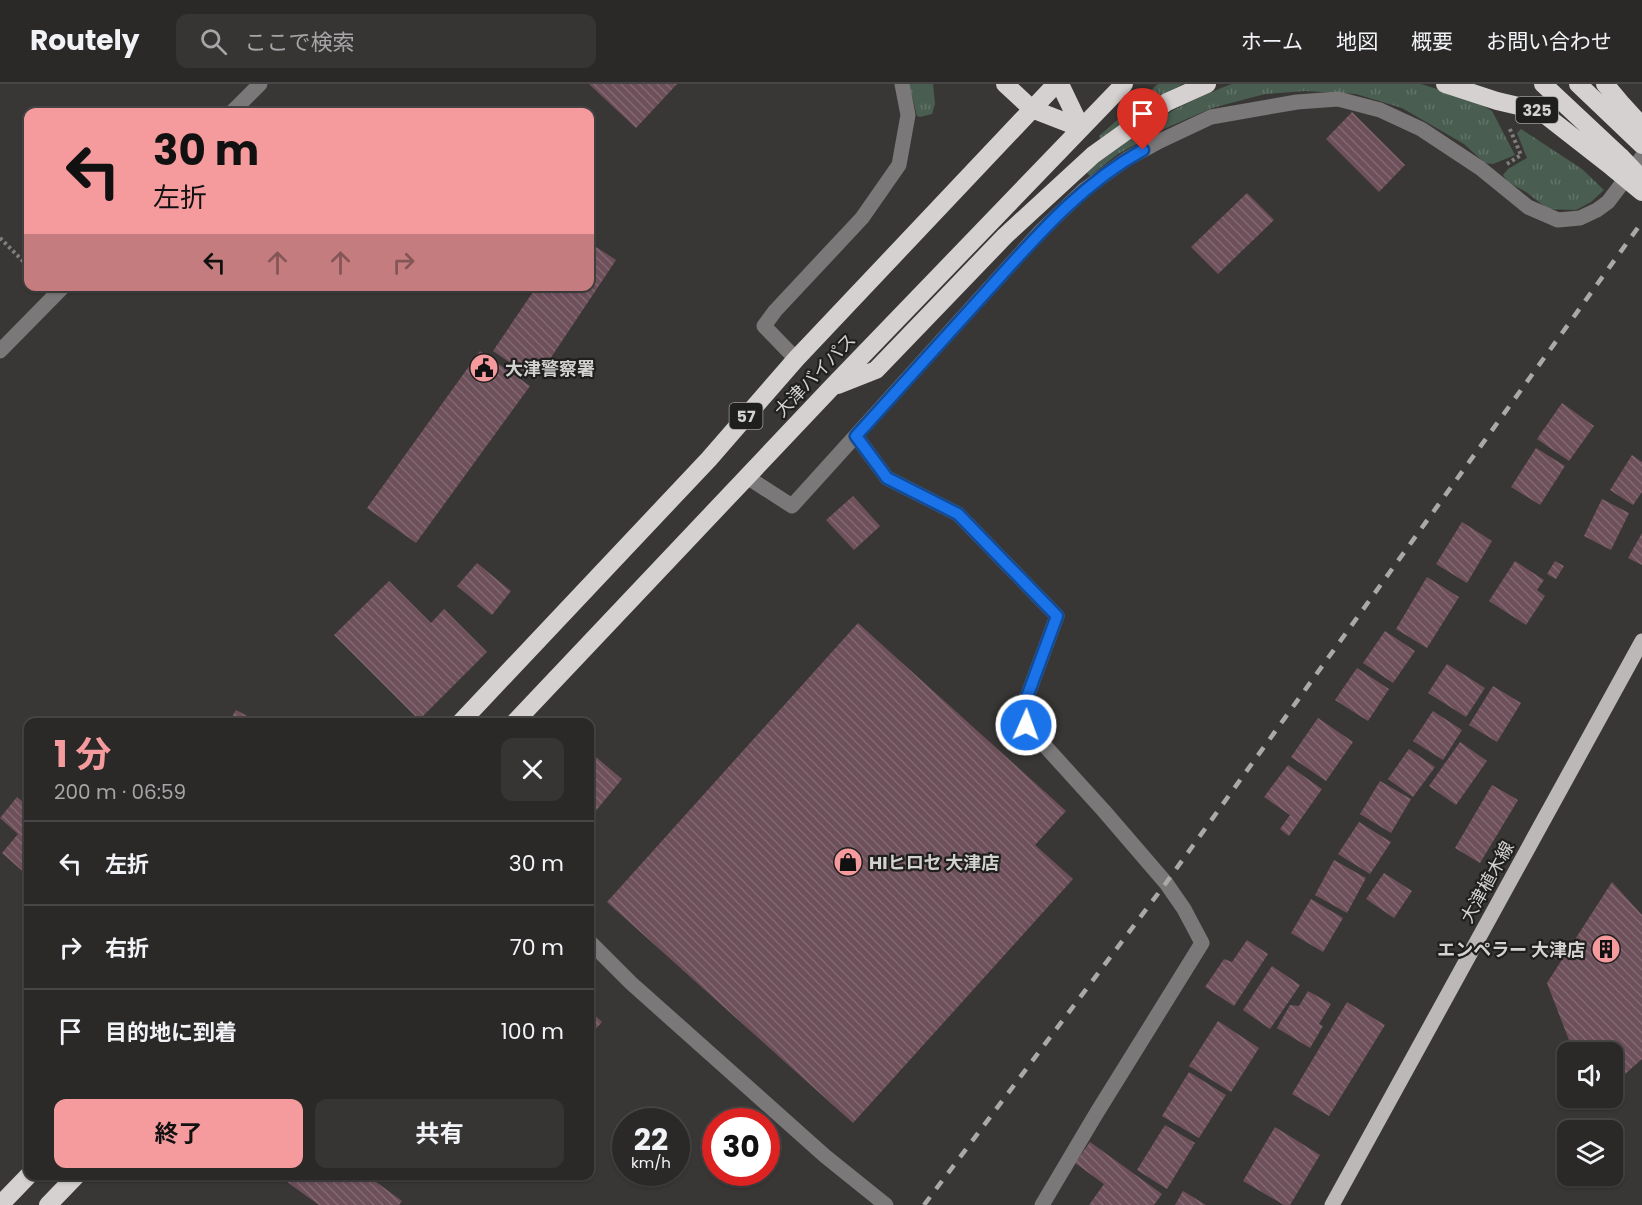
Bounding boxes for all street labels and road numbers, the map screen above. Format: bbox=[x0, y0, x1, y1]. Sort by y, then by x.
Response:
road number: 325 bbox=[1516, 97, 1558, 123]
street label: 大津バイパス bbox=[769, 328, 861, 422]
road number: 57 bbox=[730, 403, 762, 429]
street label: 大津植木線 bbox=[1454, 837, 1520, 927]

